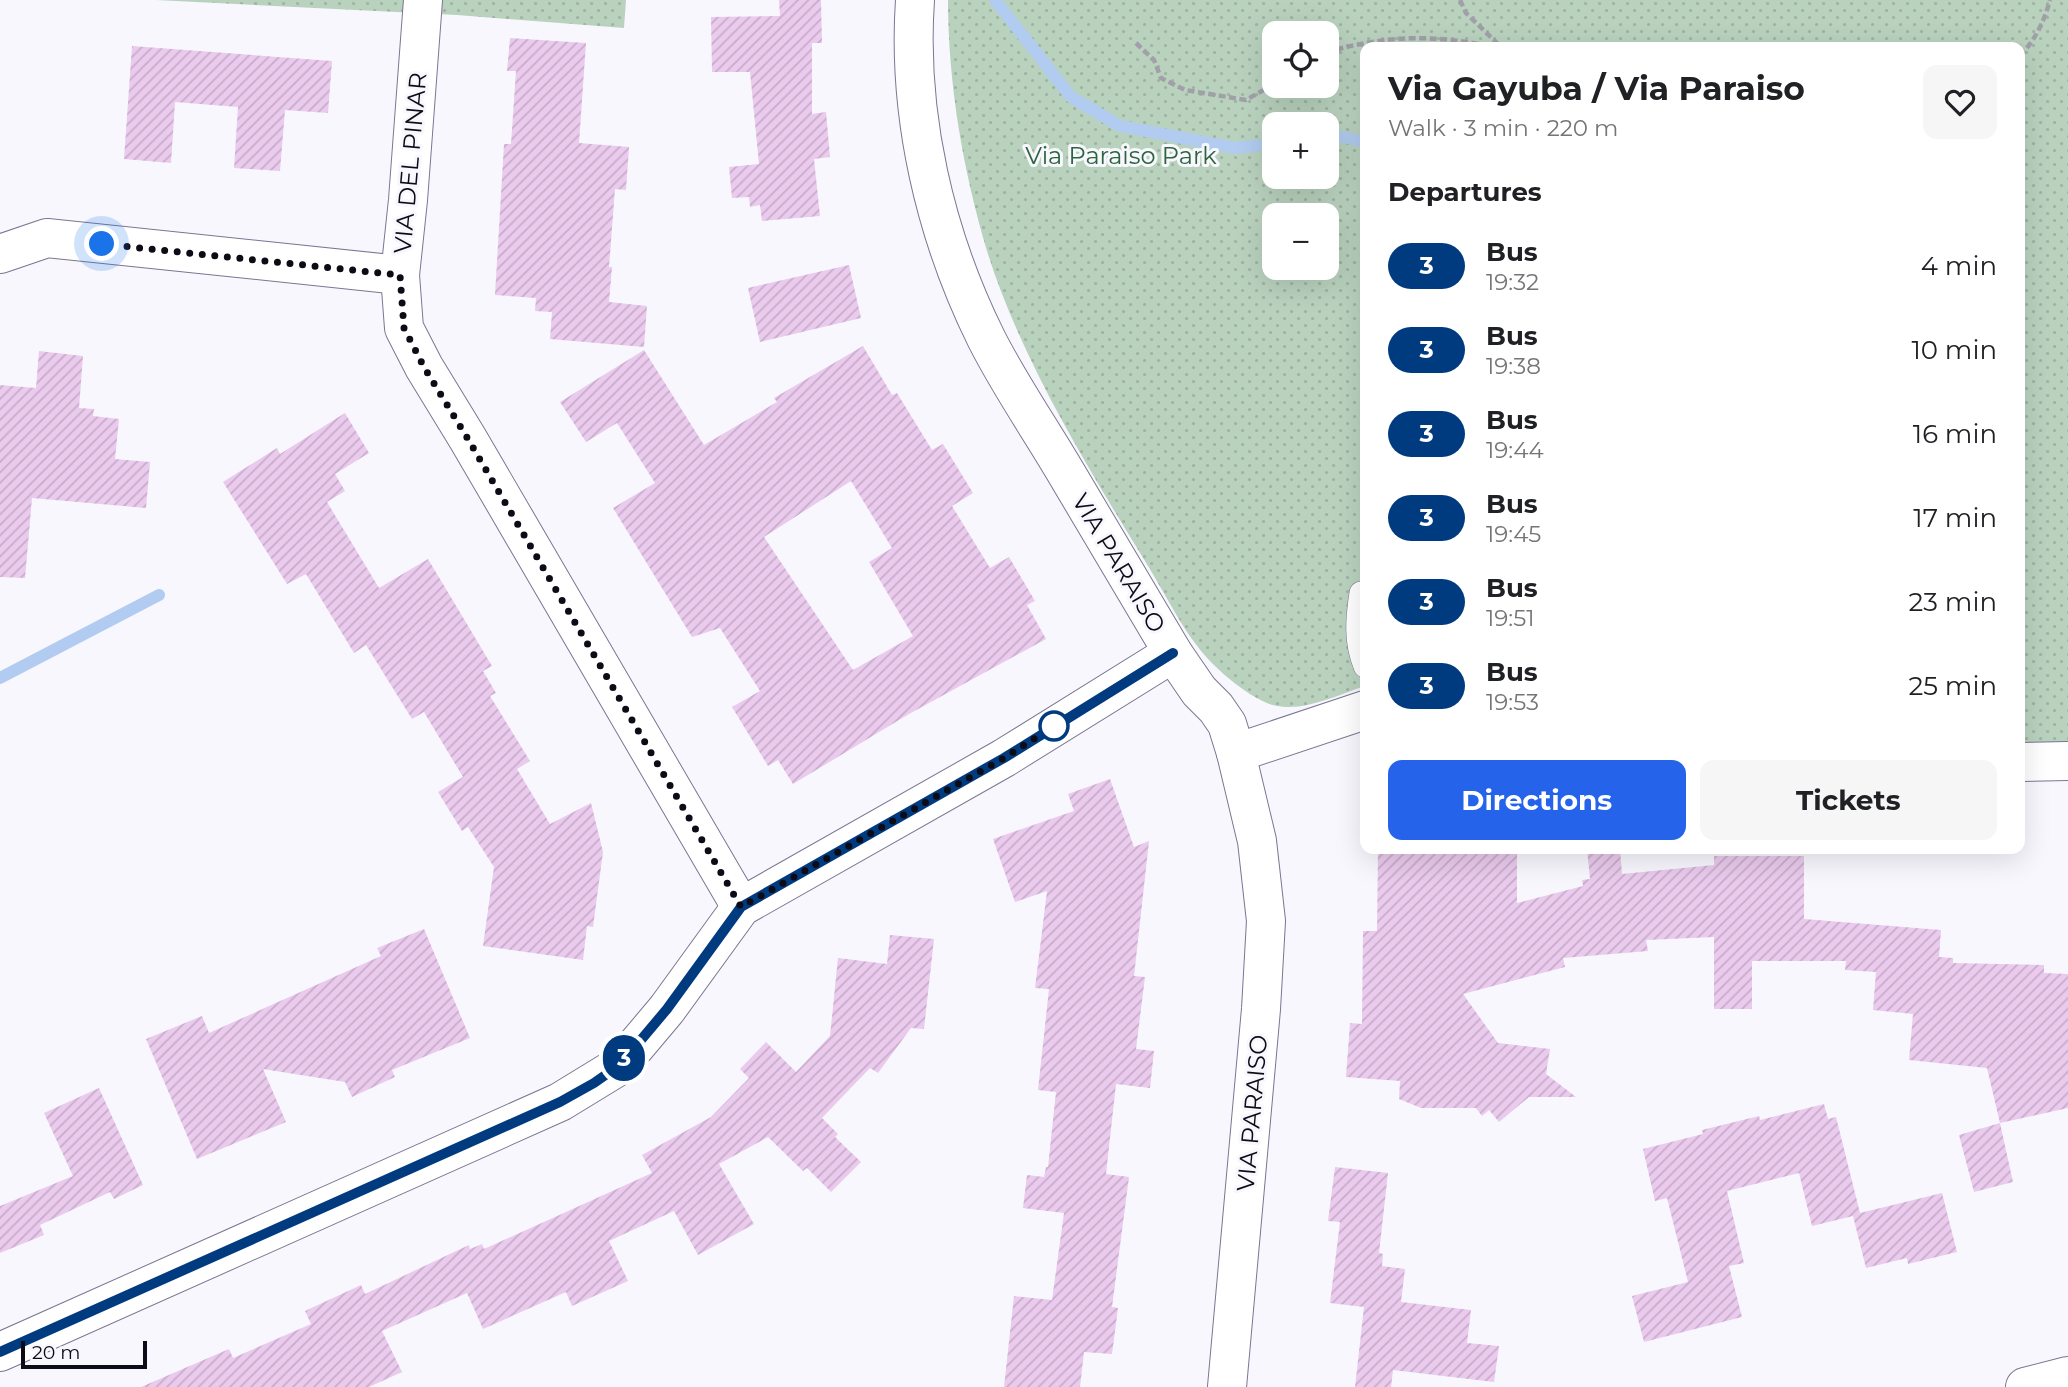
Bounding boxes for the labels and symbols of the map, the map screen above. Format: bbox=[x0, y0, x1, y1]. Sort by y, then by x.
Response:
street label: VIA DEL PINAR bbox=[388, 71, 432, 255]
park label: Via Paraiso Park bbox=[1025, 141, 1217, 170]
your location bbox=[84, 226, 119, 261]
street label: VIA PARAISO bbox=[1066, 488, 1172, 638]
unlabelled marker bbox=[1039, 711, 1069, 741]
street label: VIA PARAISO bbox=[1231, 1033, 1273, 1193]
line badge: 3 bbox=[601, 1035, 647, 1081]
scale bar bbox=[21, 1338, 147, 1370]

